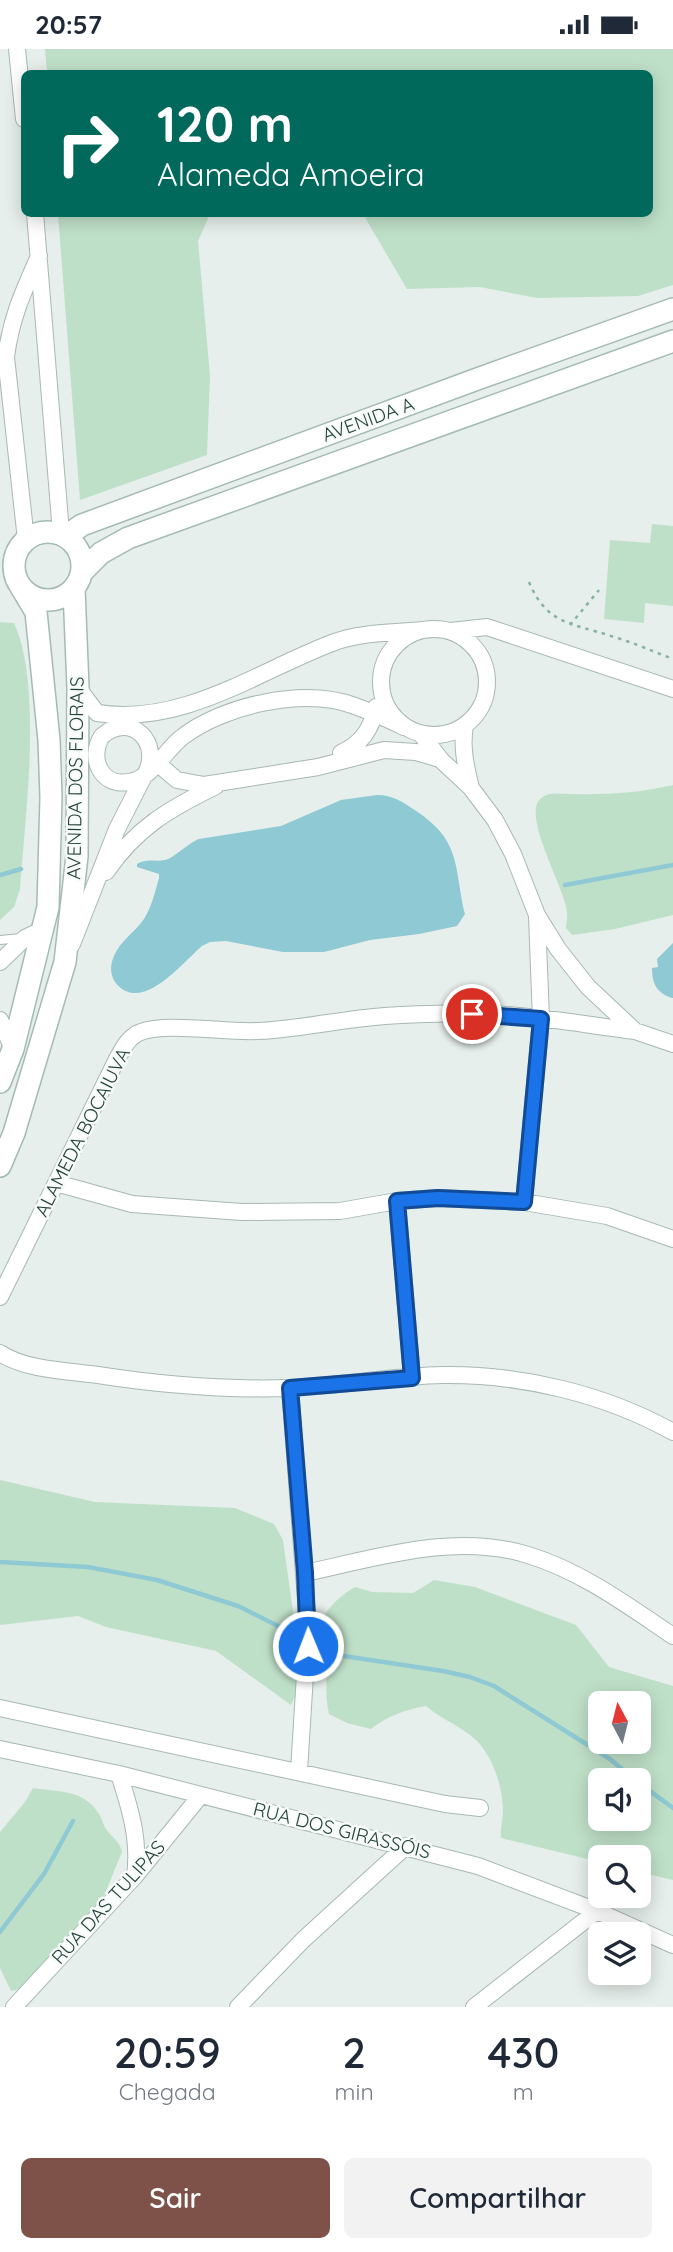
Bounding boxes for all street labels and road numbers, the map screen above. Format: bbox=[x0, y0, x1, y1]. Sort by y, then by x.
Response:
street label: AVENIDA A bbox=[319, 391, 417, 447]
street label: AVENIDA DOS FLORAIS bbox=[61, 676, 89, 880]
street label: ALAMEDA BOCAIUVA bbox=[29, 1043, 135, 1221]
street label: RUA DOS GIRASSÓIS bbox=[251, 1796, 433, 1864]
street label: RUA DAS TULIPAS bbox=[46, 1835, 170, 1969]

